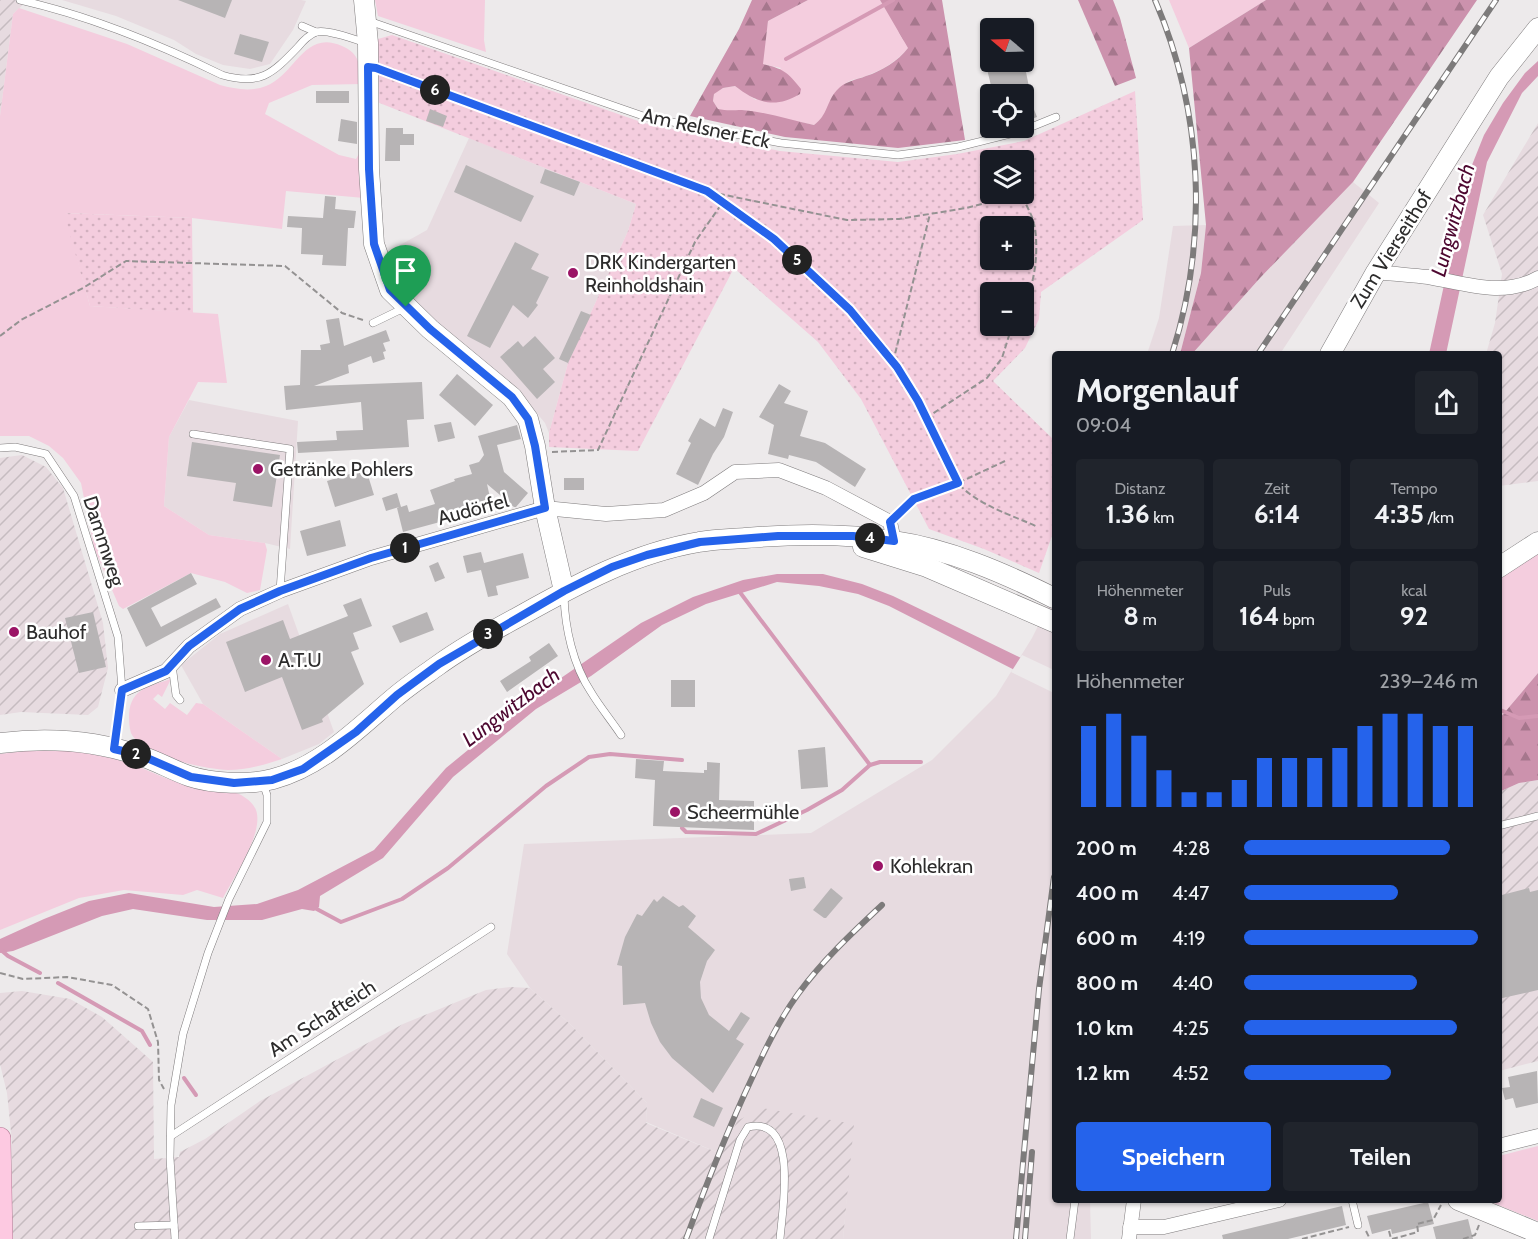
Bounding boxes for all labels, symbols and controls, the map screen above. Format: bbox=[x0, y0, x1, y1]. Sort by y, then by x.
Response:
north arrow bbox=[980, 18, 1034, 72]
map controls bbox=[980, 18, 1034, 336]
pin: 6 bbox=[420, 75, 450, 105]
text: 6 bbox=[431, 80, 440, 99]
button: locate bbox=[980, 84, 1034, 138]
street label: Am Relsner Eck bbox=[640, 103, 772, 153]
button: layers bbox=[980, 150, 1034, 204]
water label: Lungwitzbach bbox=[1425, 161, 1480, 279]
street label: Zum Vierseithof bbox=[1345, 185, 1437, 312]
button: + bbox=[980, 216, 1034, 270]
pin bbox=[380, 245, 431, 307]
pin: 5 bbox=[782, 245, 812, 275]
place label: DRK Kindergarten Reinholdshain bbox=[585, 250, 736, 297]
text: 5 bbox=[793, 250, 801, 269]
icon: arrive bbox=[389, 254, 422, 287]
marker: DRK Kindergarten Reinholdshain bbox=[566, 266, 580, 280]
button: − bbox=[980, 282, 1034, 336]
text: Morgenlauf bbox=[1076, 370, 1239, 410]
button: share bbox=[1415, 371, 1478, 434]
text: 09:04 bbox=[1076, 413, 1131, 437]
place label: Getränke Pohlers bbox=[270, 457, 413, 481]
marker: Getränke Pohlers bbox=[251, 462, 265, 476]
text: Distanz bbox=[1114, 479, 1166, 498]
text: Zeit bbox=[1264, 479, 1290, 498]
text: Tempo bbox=[1390, 479, 1438, 498]
street label: Audörfel bbox=[435, 488, 511, 530]
street label: Dammweg bbox=[78, 493, 130, 590]
text: 1.36 bbox=[1106, 498, 1150, 530]
text: 6:14 bbox=[1254, 498, 1300, 530]
text: 4:35 bbox=[1374, 498, 1424, 530]
text: km bbox=[1150, 508, 1174, 527]
text: /km bbox=[1424, 508, 1454, 527]
pin: 4 bbox=[855, 523, 885, 553]
text: 4 bbox=[865, 528, 875, 547]
pin: 1 bbox=[390, 533, 420, 563]
text: 1 bbox=[402, 538, 408, 557]
text: Höhenmeter bbox=[1097, 581, 1183, 600]
text: Puls bbox=[1263, 581, 1291, 600]
text: kcal bbox=[1401, 581, 1427, 600]
text: 8 bbox=[1123, 600, 1139, 632]
text: 164 bbox=[1239, 600, 1279, 632]
text: 92 bbox=[1400, 600, 1428, 632]
text: m bbox=[1139, 610, 1157, 629]
text: bpm bbox=[1279, 610, 1315, 629]
pin: 3 bbox=[473, 619, 503, 649]
place label: Bauhof bbox=[26, 620, 87, 644]
text: 3 bbox=[484, 624, 492, 643]
marker: Bauhof bbox=[7, 625, 21, 639]
place label: A.T.U bbox=[278, 648, 322, 672]
marker: A.T.U bbox=[259, 653, 273, 667]
water label: Lungwitzbach bbox=[457, 662, 564, 751]
text: Höhenmeter bbox=[1076, 669, 1184, 693]
text: 239–246 m bbox=[1379, 669, 1478, 693]
pin: 2 bbox=[121, 739, 151, 769]
text: 2 bbox=[132, 744, 140, 763]
place label: Scheermühle bbox=[687, 800, 799, 824]
marker: Scheermühle bbox=[668, 805, 682, 819]
text: 200 m bbox=[1076, 836, 1137, 860]
text: 4:28 bbox=[1172, 836, 1210, 860]
place label: Kohlekran bbox=[890, 854, 973, 878]
marker: Kohlekran bbox=[871, 859, 885, 873]
text: 400 m bbox=[1076, 881, 1139, 905]
text: 4:47 bbox=[1172, 881, 1209, 905]
text: 600 m bbox=[1076, 926, 1137, 950]
text: 4:19 bbox=[1172, 926, 1206, 950]
text: 800 m bbox=[1076, 971, 1138, 995]
text: 4:40 bbox=[1172, 971, 1213, 995]
street label: Am Schafteich bbox=[264, 974, 380, 1062]
text: 1.0 km bbox=[1076, 1016, 1133, 1040]
text: 4:25 bbox=[1172, 1016, 1209, 1040]
text: 1.2 km bbox=[1076, 1061, 1130, 1085]
text: 4:52 bbox=[1172, 1061, 1209, 1085]
button: Speichern bbox=[1076, 1122, 1271, 1191]
button: Teilen bbox=[1283, 1122, 1478, 1191]

